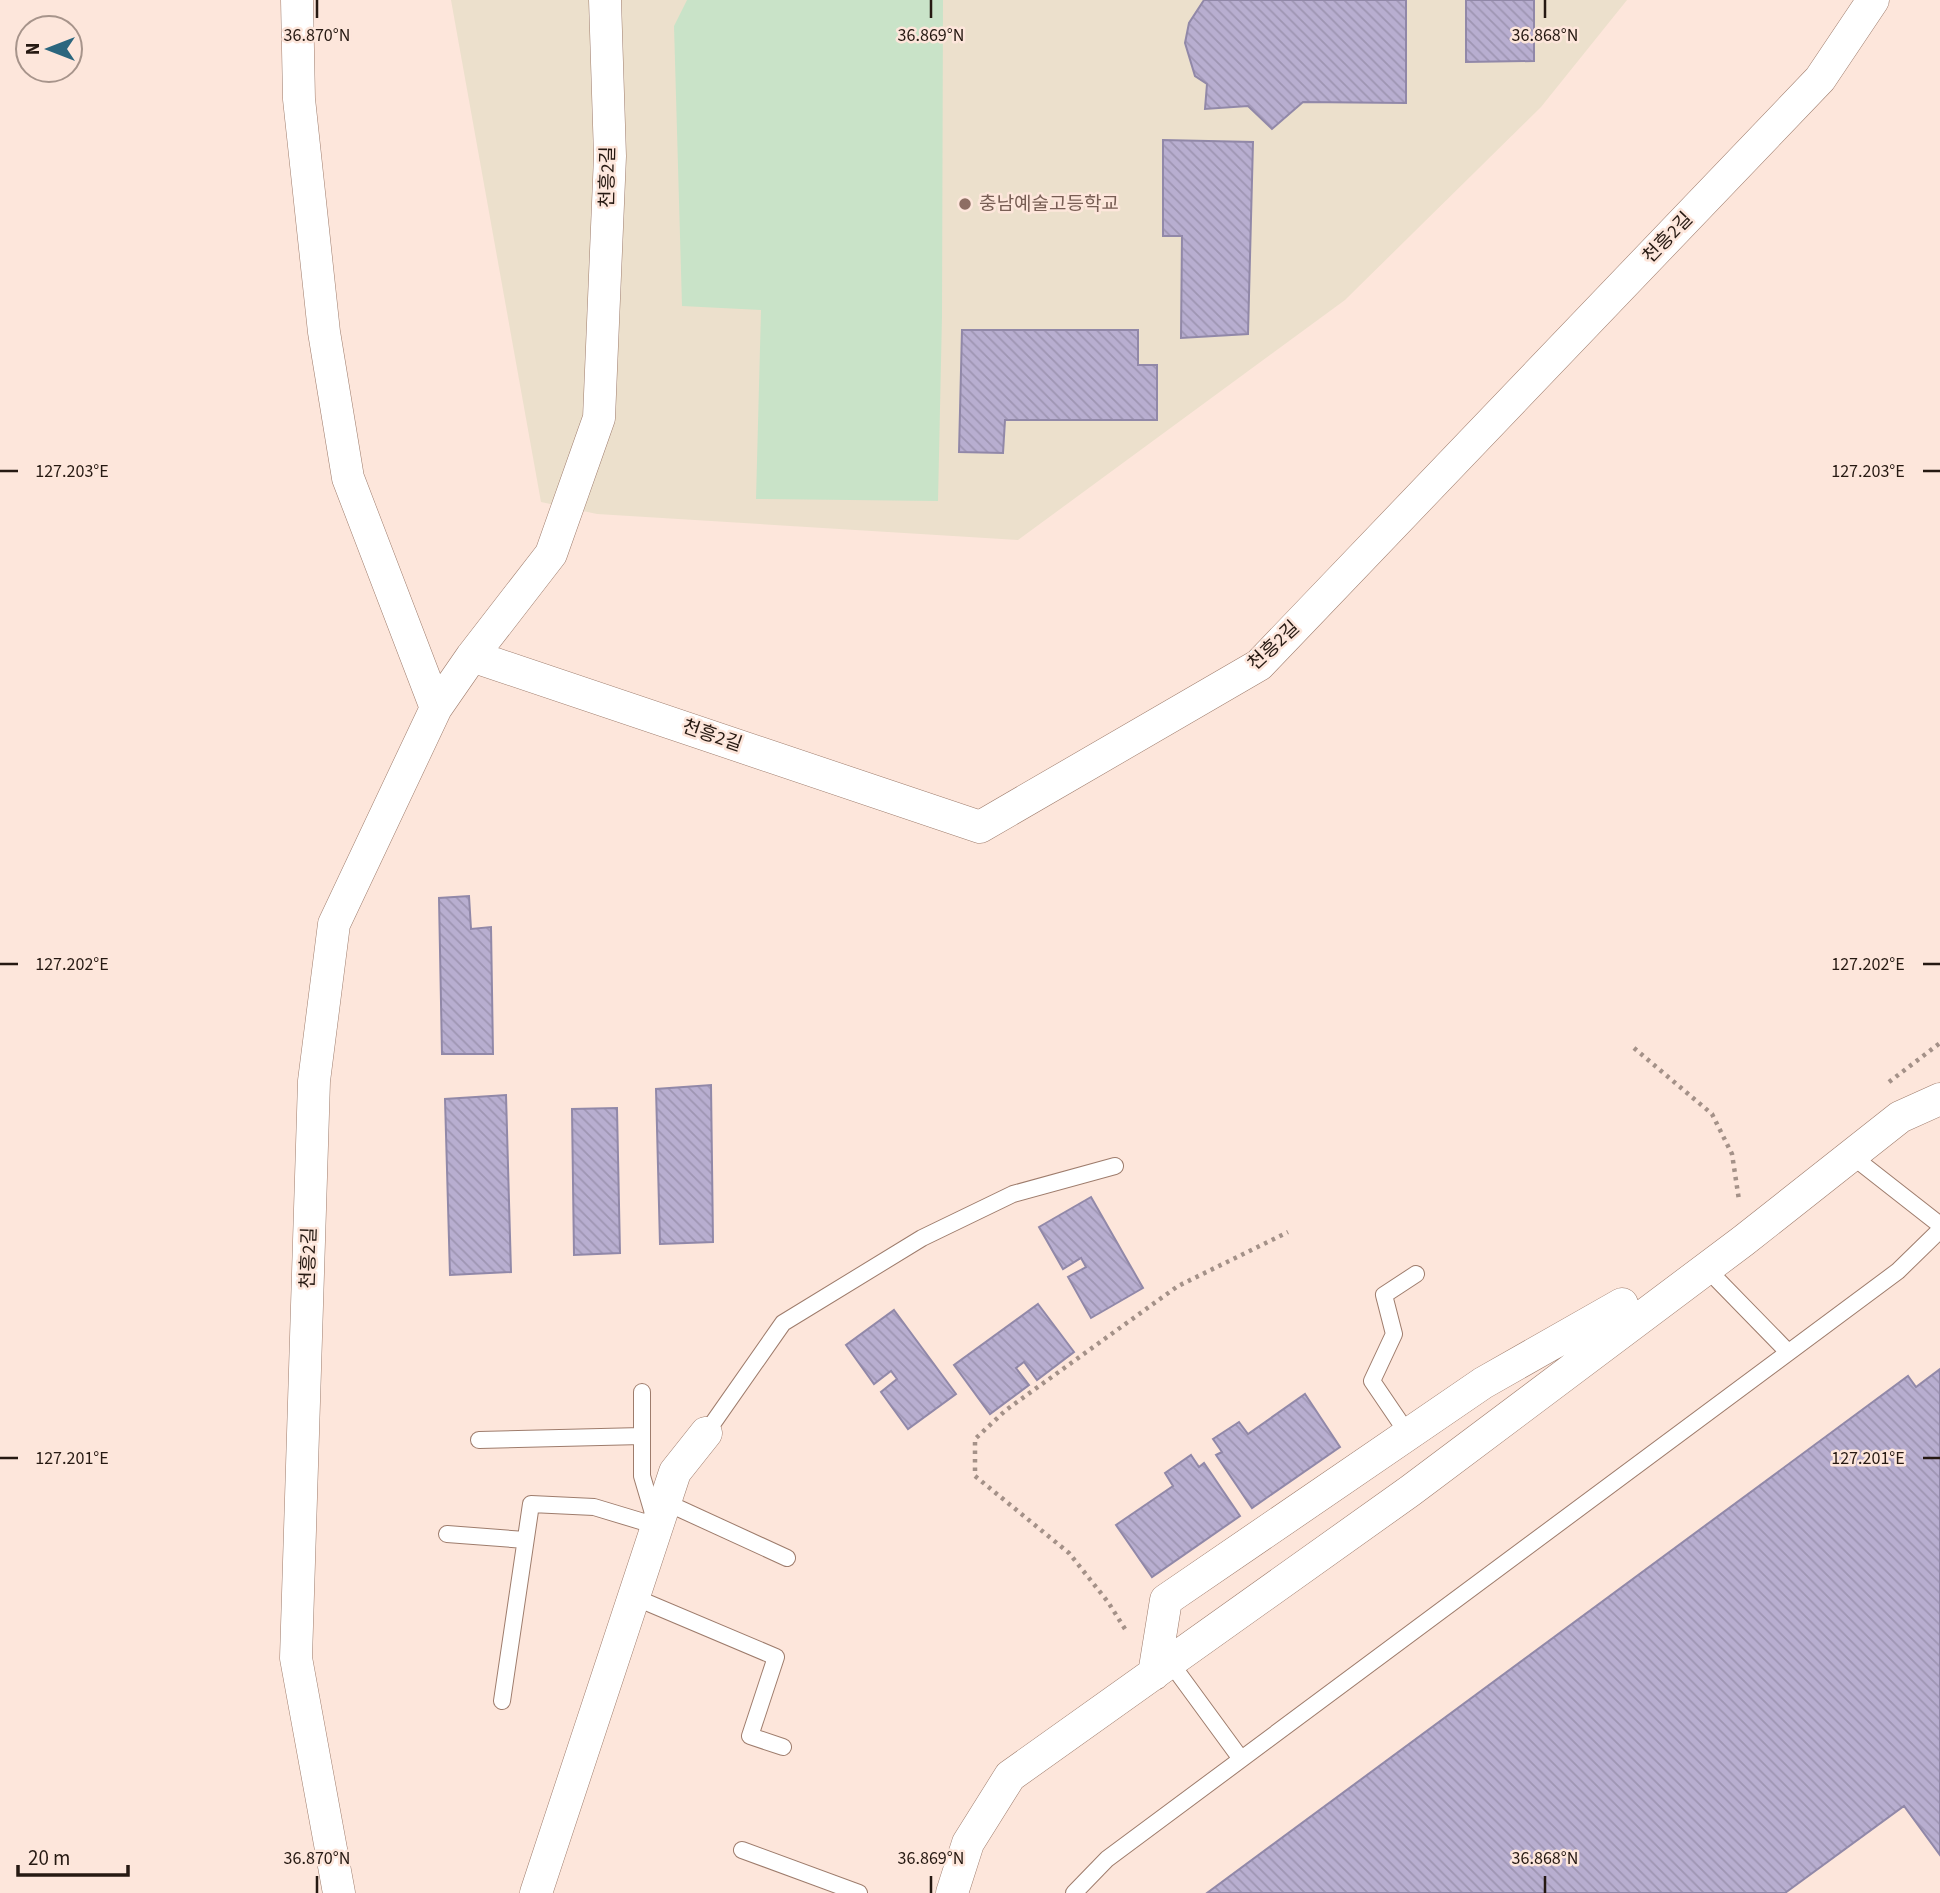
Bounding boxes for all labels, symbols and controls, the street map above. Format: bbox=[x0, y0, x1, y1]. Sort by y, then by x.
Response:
north arrow bbox=[14, 14, 84, 84]
text: 36.870°N bbox=[284, 23, 350, 48]
text: 36.869°N bbox=[898, 23, 964, 48]
text: 36.868°N bbox=[1512, 23, 1578, 48]
text: N bbox=[20, 43, 47, 55]
street label: 천흥2길 bbox=[594, 146, 622, 208]
place label: 충남예술고등학교 bbox=[979, 191, 1119, 218]
marker: 충남예술고등학교 bbox=[957, 196, 973, 212]
street label: 천흥2길 bbox=[1637, 206, 1699, 270]
text: 127.203°E bbox=[35, 459, 109, 484]
text: 127.203°E bbox=[1831, 459, 1905, 484]
street label: 천흥2길 bbox=[1242, 615, 1306, 677]
street label: 천흥2길 bbox=[678, 713, 746, 759]
text: 127.202°E bbox=[35, 952, 109, 977]
text: 127.202°E bbox=[1831, 952, 1905, 977]
street label: 천흥2길 bbox=[294, 1227, 324, 1289]
text: 127.201°E bbox=[35, 1446, 109, 1471]
text: 127.201°E bbox=[1831, 1446, 1905, 1471]
scale bar bbox=[18, 1834, 128, 1878]
text: 20 m bbox=[28, 1843, 70, 1873]
text: 36.870°N bbox=[284, 1846, 350, 1871]
text: 36.869°N bbox=[898, 1846, 964, 1871]
text: 36.868°N bbox=[1512, 1846, 1578, 1871]

